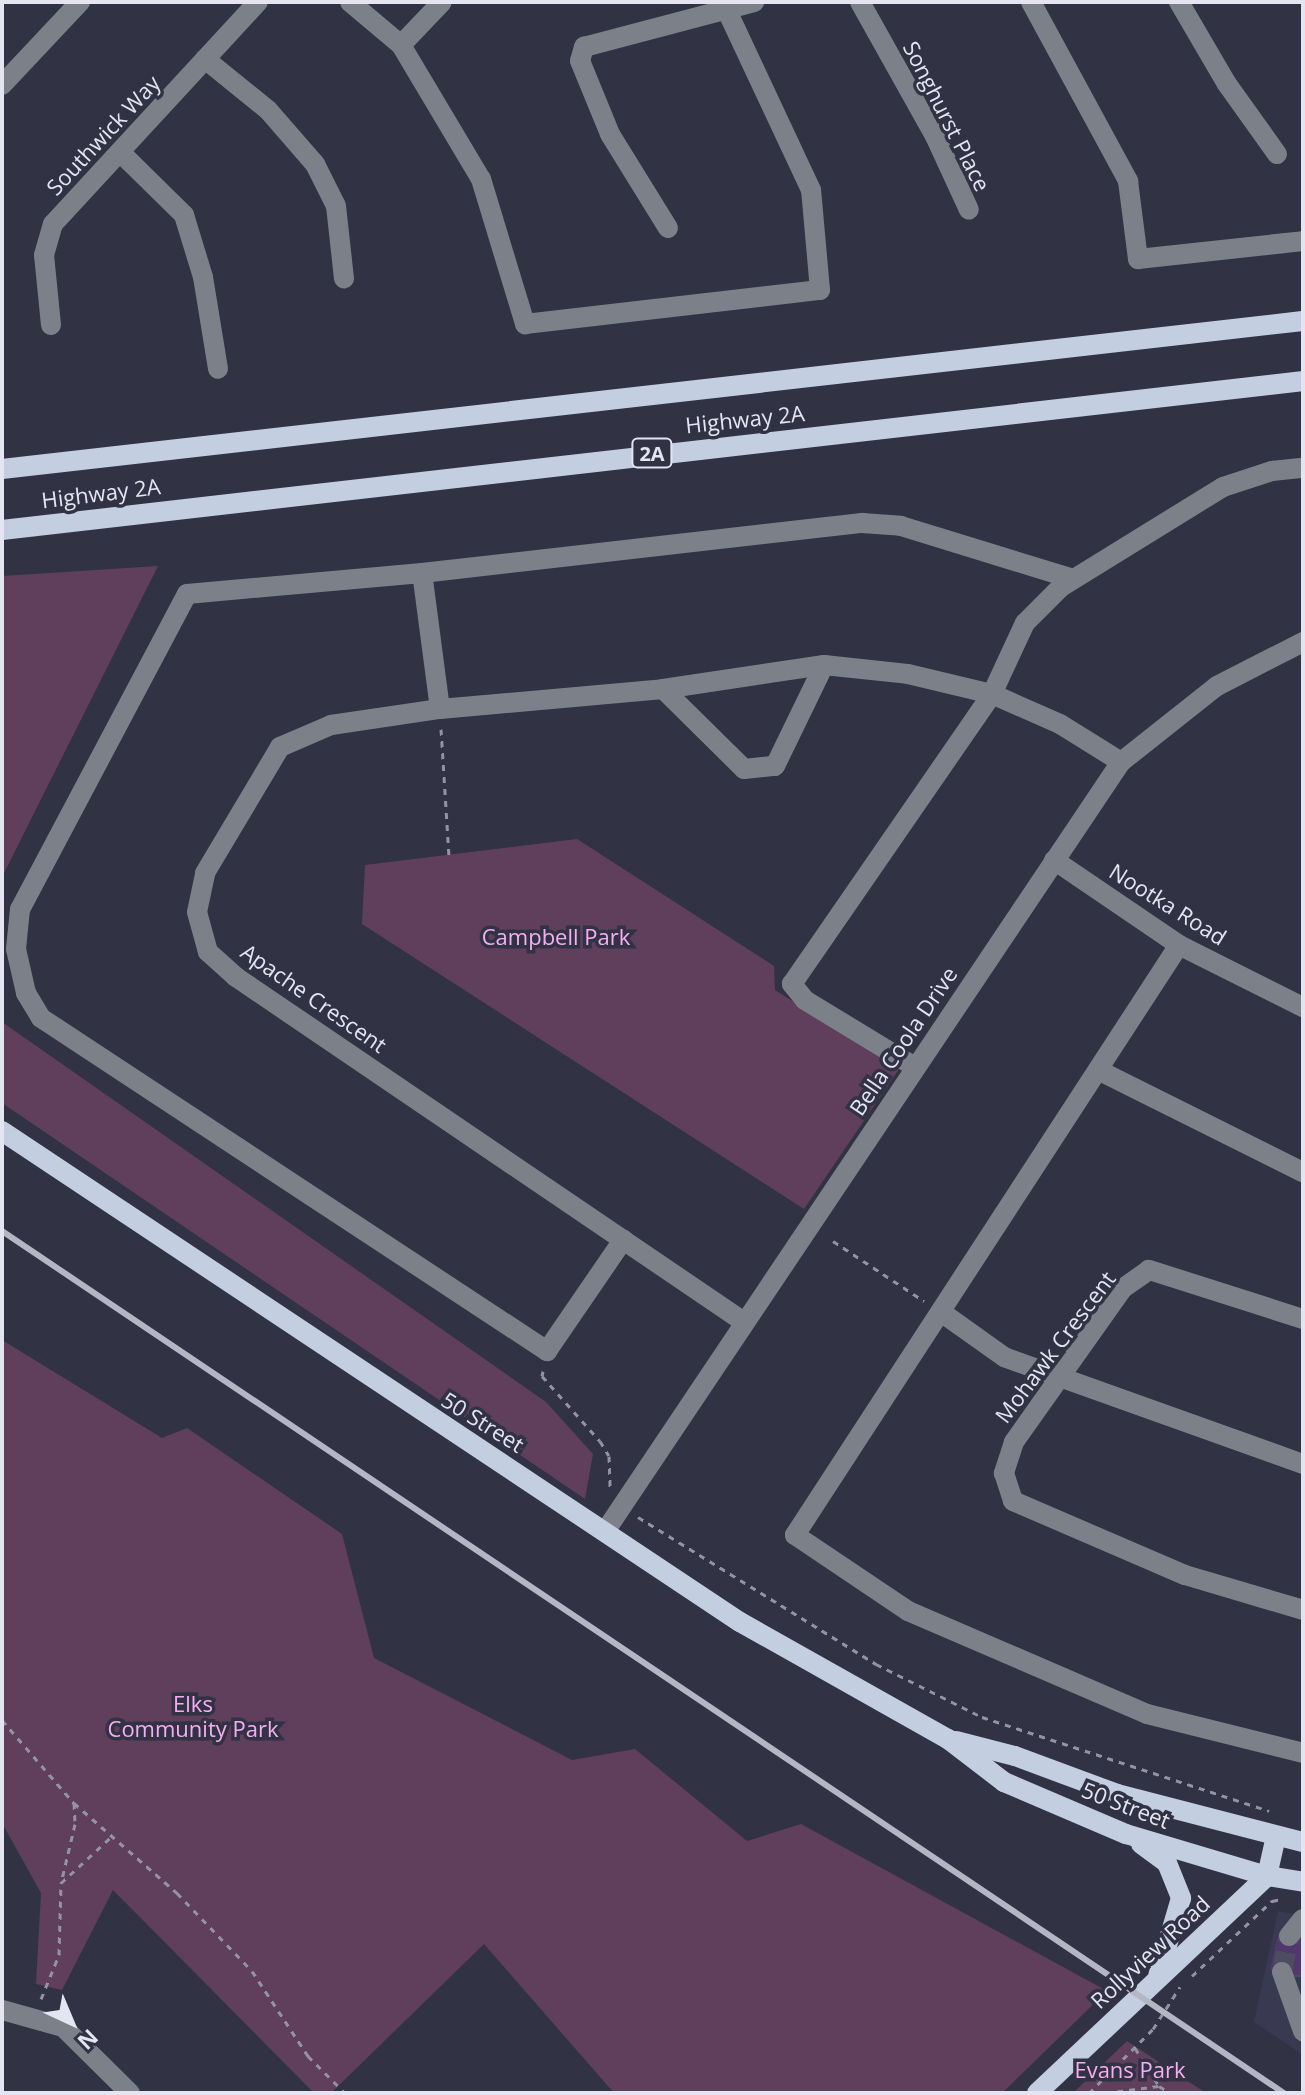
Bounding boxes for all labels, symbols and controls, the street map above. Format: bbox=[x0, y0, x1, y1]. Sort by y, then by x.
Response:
street label: Songhurst Place bbox=[898, 37, 996, 195]
street label: Southwick Way bbox=[41, 70, 165, 200]
street label: Highway 2A bbox=[684, 400, 806, 438]
road number: 2A bbox=[630, 437, 674, 469]
street label: Highway 2A bbox=[40, 473, 162, 513]
street label: Nootka Road bbox=[1105, 858, 1231, 950]
park label: Campbell Park bbox=[482, 924, 630, 950]
street label: Apache Crescent bbox=[236, 938, 392, 1058]
street label: Bella Coola Drive bbox=[844, 962, 962, 1120]
street label: Mohawk Crescent bbox=[989, 1266, 1121, 1428]
street label: 50 Street bbox=[437, 1386, 529, 1458]
park label: Elks Community Park bbox=[108, 1690, 278, 1742]
street label: 50 Street bbox=[1078, 1776, 1174, 1834]
street label: Rollyview Road bbox=[1085, 1890, 1215, 2014]
north arrow bbox=[32, 1983, 112, 2063]
text: N bbox=[72, 2023, 106, 2057]
park label: Evans Park bbox=[1074, 2057, 1186, 2083]

